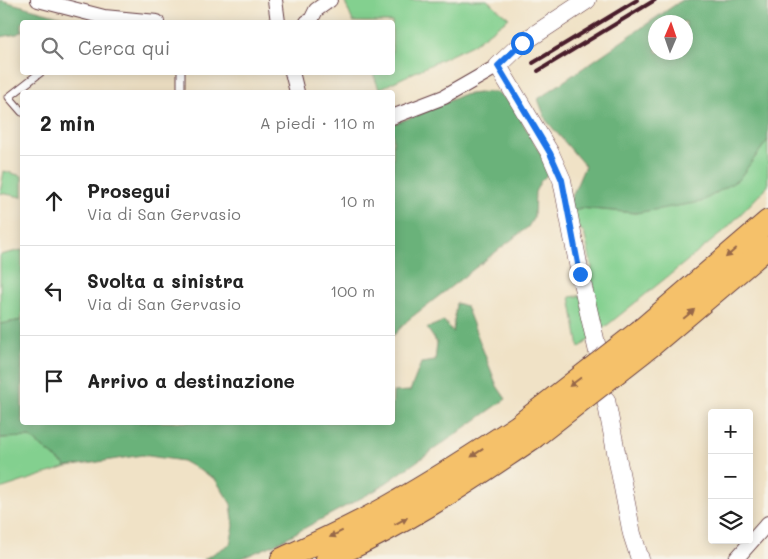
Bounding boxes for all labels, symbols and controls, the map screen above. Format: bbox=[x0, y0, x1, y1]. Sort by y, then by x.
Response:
north arrow bbox=[648, 15, 693, 60]
search box bbox=[20, 20, 395, 75]
route start bbox=[511, 32, 534, 55]
icon: search bbox=[38, 34, 66, 62]
text: Cerca qui bbox=[78, 35, 170, 60]
text: 2 min bbox=[40, 109, 95, 136]
text: A piedi · 110 m bbox=[260, 112, 375, 133]
text: Prosegui bbox=[87, 178, 171, 203]
icon: ahead bbox=[40, 187, 68, 215]
text: 10 m bbox=[340, 190, 375, 211]
text: Via di San Gervasio bbox=[87, 203, 241, 224]
one-way arrow bbox=[725, 247, 737, 258]
route end bbox=[569, 263, 592, 286]
text: Svolta a sinistra bbox=[87, 268, 244, 293]
icon: left bbox=[40, 277, 68, 305]
text: 100 m bbox=[330, 280, 375, 301]
text: Via di San Gervasio bbox=[87, 293, 241, 314]
one-way arrow bbox=[683, 308, 696, 319]
icon: arrive bbox=[40, 367, 68, 395]
text: Arrivo a destinazione bbox=[87, 368, 295, 393]
one-way arrow bbox=[569, 376, 582, 387]
map controls bbox=[708, 409, 753, 544]
button: + bbox=[708, 409, 753, 454]
one-way arrow bbox=[470, 448, 484, 458]
button: − bbox=[708, 454, 753, 499]
button: layers bbox=[708, 499, 753, 544]
one-way arrow bbox=[394, 517, 409, 525]
one-way arrow bbox=[329, 530, 344, 538]

